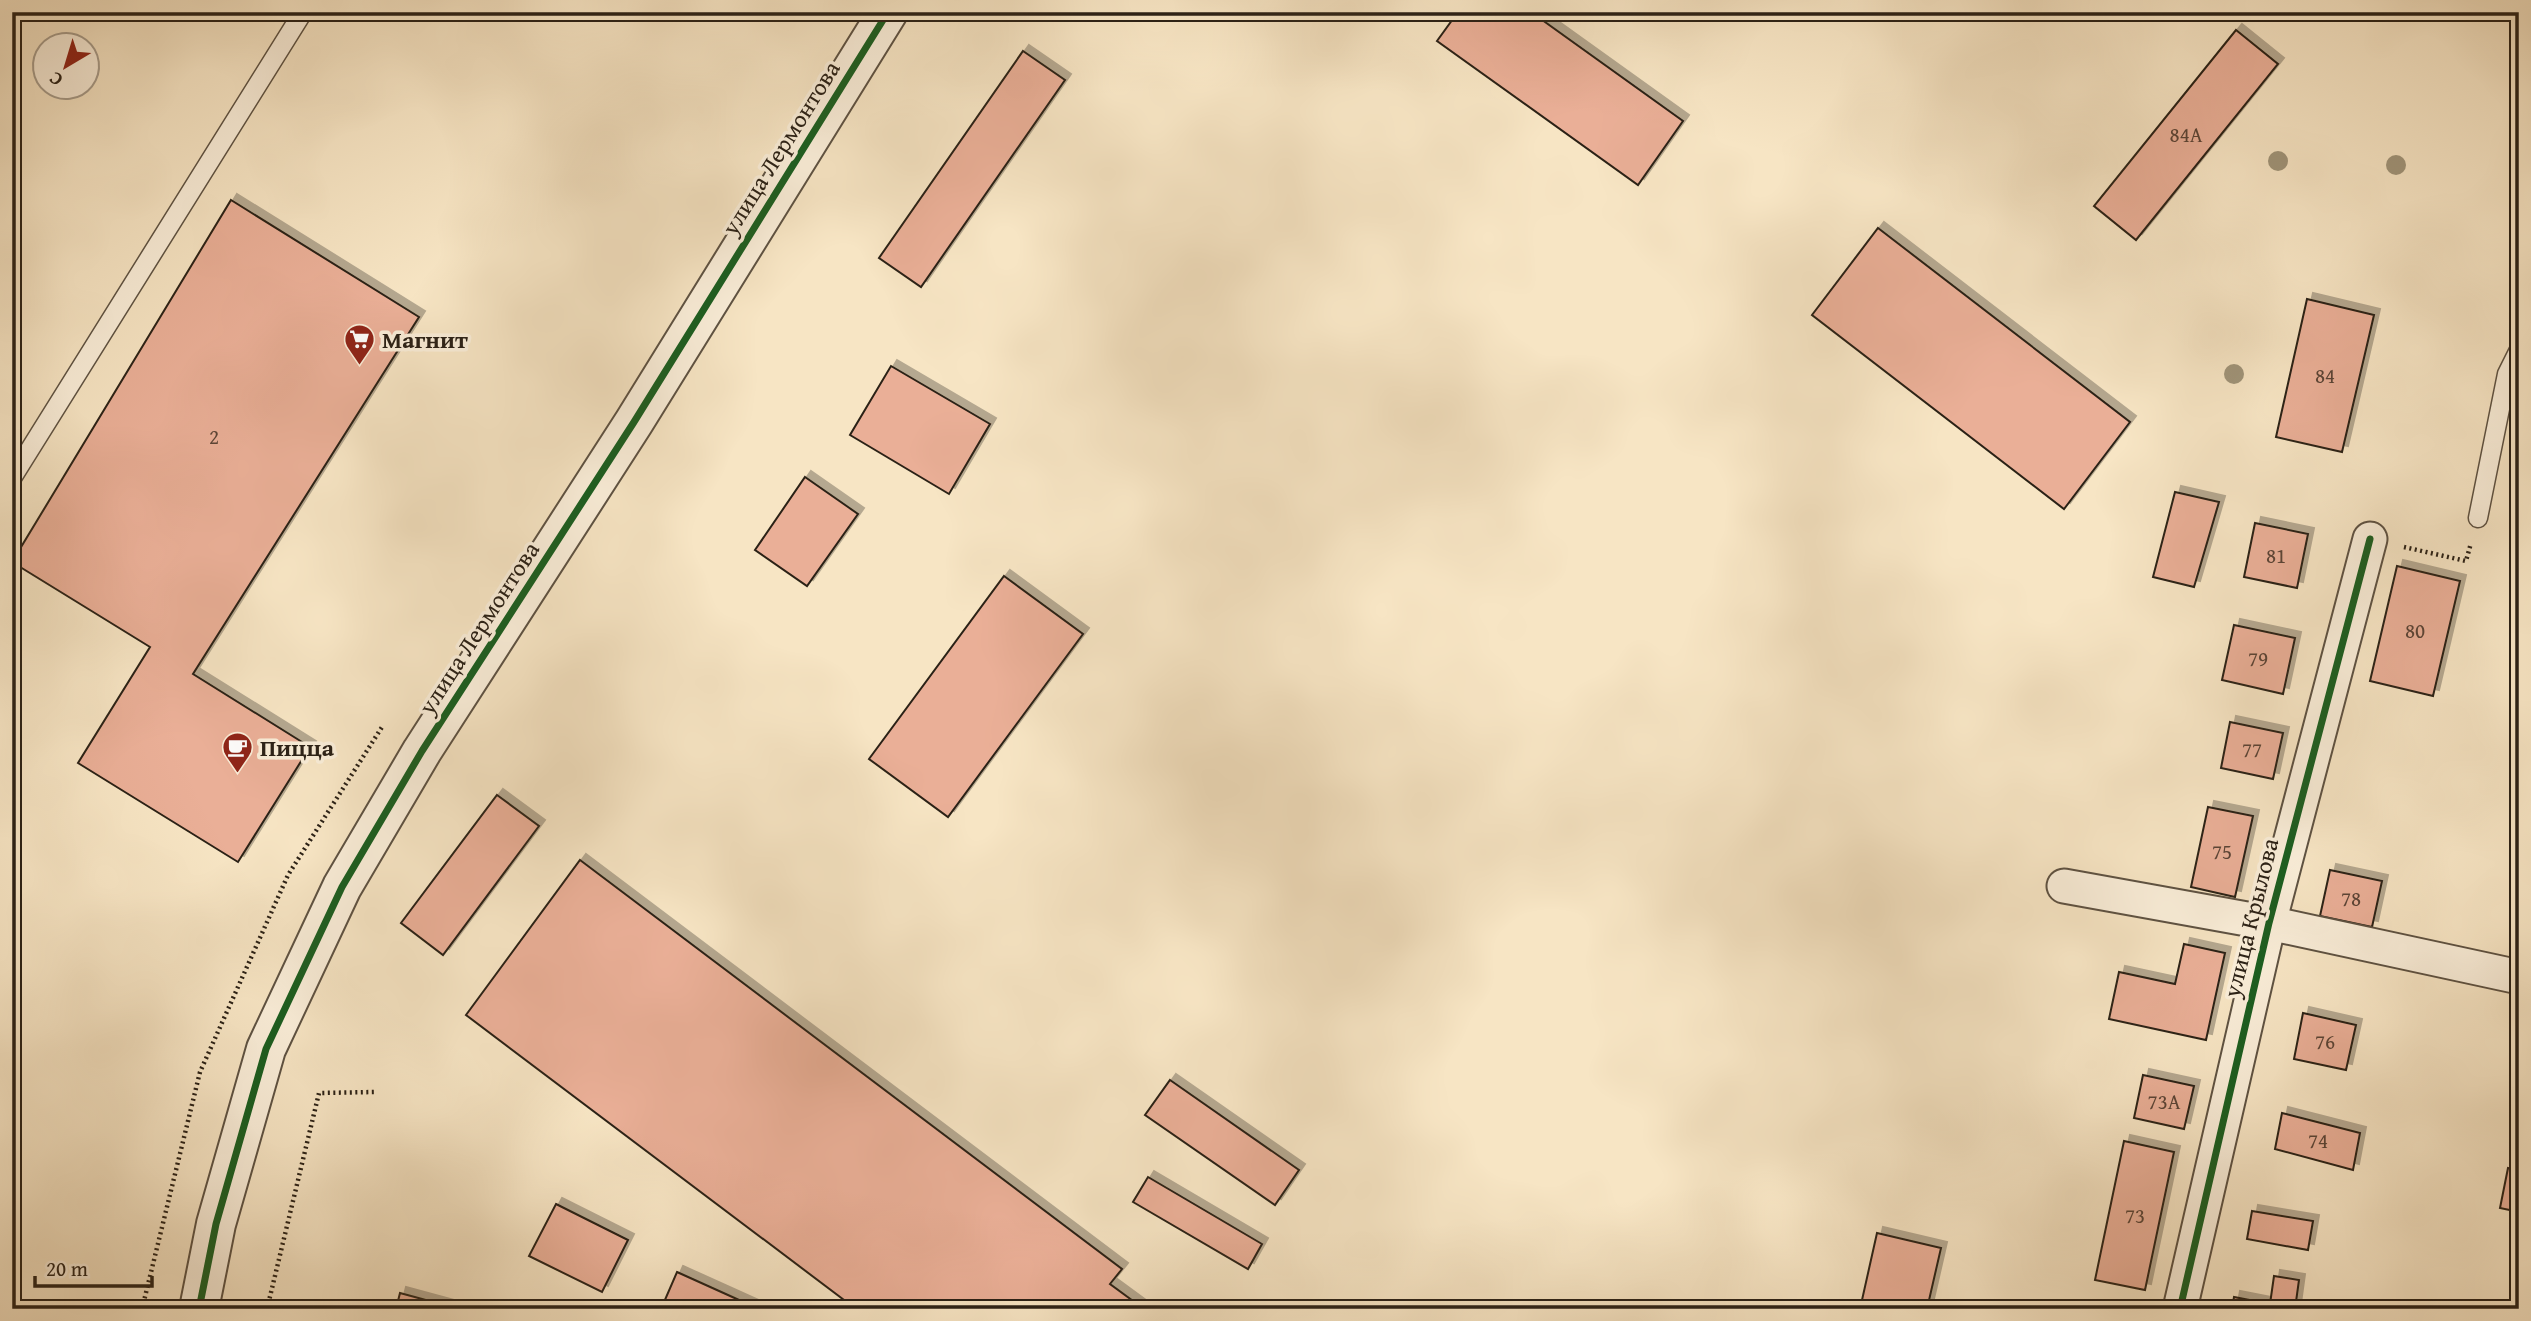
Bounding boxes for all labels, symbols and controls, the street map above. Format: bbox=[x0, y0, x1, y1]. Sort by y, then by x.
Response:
north arrow bbox=[32, 32, 102, 102]
street label: улица Лермонтова bbox=[712, 53, 849, 243]
text: С bbox=[42, 65, 68, 94]
house number: 84А bbox=[2170, 119, 2203, 150]
place label: Магнит bbox=[382, 322, 468, 357]
supermarket icon: Магнит bbox=[342, 323, 376, 367]
house number: 84 bbox=[2315, 360, 2335, 391]
house number: 2 bbox=[209, 421, 219, 452]
street label: улица Лермонтова bbox=[409, 534, 548, 722]
house number: 81 bbox=[2266, 540, 2286, 571]
house number: 80 bbox=[2405, 615, 2425, 646]
house number: 79 bbox=[2248, 643, 2268, 674]
place label: Пицца bbox=[260, 730, 335, 765]
cafe icon: Пицца bbox=[220, 731, 254, 775]
house number: 77 bbox=[2242, 734, 2262, 765]
street label: улица Крылова bbox=[2214, 834, 2287, 1002]
house number: 75 bbox=[2212, 836, 2232, 867]
house number: 78 bbox=[2341, 883, 2361, 914]
house number: 76 bbox=[2315, 1026, 2335, 1057]
house number: 73А bbox=[2148, 1086, 2181, 1117]
house number: 74 bbox=[2308, 1125, 2328, 1156]
house number: 73 bbox=[2125, 1200, 2145, 1231]
scale bar bbox=[35, 1244, 152, 1288]
text: 20 m bbox=[46, 1253, 88, 1284]

